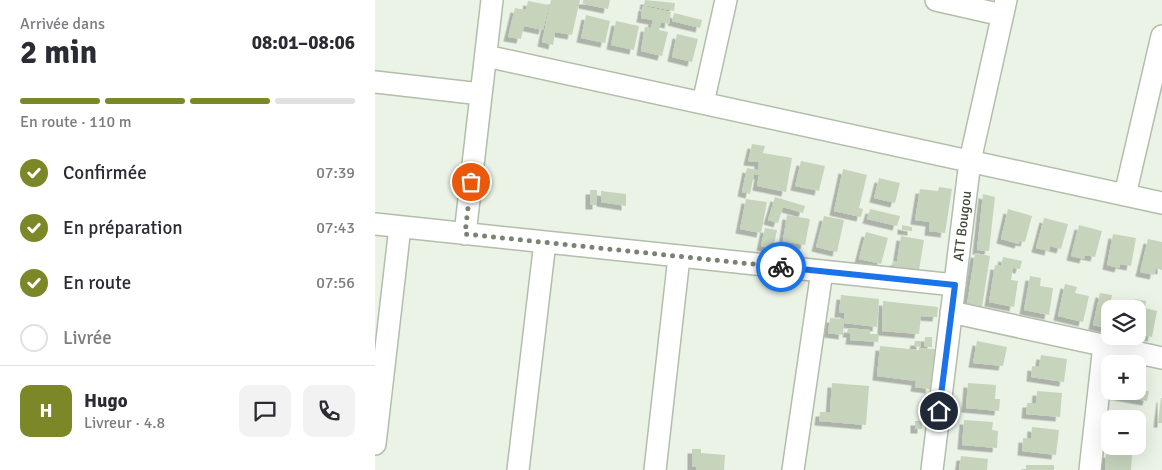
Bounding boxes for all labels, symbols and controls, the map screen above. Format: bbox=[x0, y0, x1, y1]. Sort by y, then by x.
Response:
text: Arrivée dans bbox=[20, 14, 105, 34]
text: 08:01–08:06 bbox=[252, 31, 355, 55]
text: 2 min bbox=[20, 33, 97, 72]
text: En route · 110 m bbox=[20, 112, 132, 132]
icon: check bbox=[20, 159, 48, 187]
text: Confirmée bbox=[63, 161, 147, 185]
pin bbox=[450, 161, 492, 203]
text: 07:39 bbox=[316, 163, 355, 183]
icon: bag bbox=[457, 168, 485, 196]
street label: ATT Bougou bbox=[950, 190, 975, 262]
icon: check bbox=[20, 214, 48, 242]
text: En préparation bbox=[63, 216, 183, 240]
text: 07:43 bbox=[316, 218, 355, 238]
courier bbox=[756, 242, 806, 292]
icon: bike bbox=[767, 253, 795, 281]
icon: check bbox=[20, 269, 48, 297]
text: En route bbox=[63, 271, 131, 295]
text: 07:56 bbox=[316, 273, 355, 293]
map controls bbox=[1101, 300, 1146, 455]
button: layers bbox=[1101, 300, 1146, 345]
text: Livrée bbox=[63, 326, 112, 350]
button: + bbox=[1101, 355, 1146, 400]
button: chat bbox=[239, 385, 291, 437]
button: phone bbox=[303, 385, 355, 437]
text: Hugo bbox=[84, 389, 128, 413]
pin bbox=[918, 390, 960, 432]
icon: home bbox=[925, 397, 953, 425]
text: H bbox=[39, 399, 53, 423]
button: − bbox=[1101, 410, 1146, 455]
text: Livreur · 4.8 bbox=[84, 413, 165, 433]

